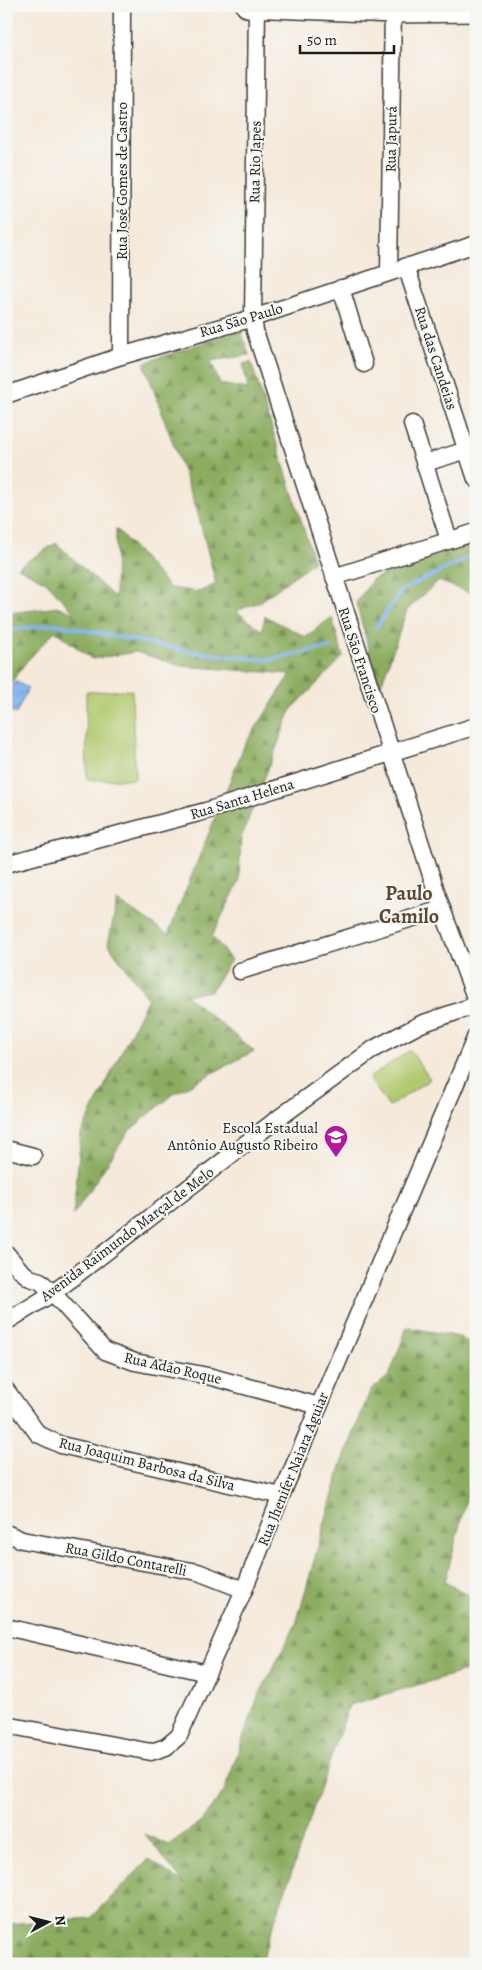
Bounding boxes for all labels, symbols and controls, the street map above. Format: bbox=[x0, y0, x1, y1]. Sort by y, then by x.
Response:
scale bar bbox=[300, 22, 393, 54]
text: 50 m bbox=[307, 30, 337, 50]
street label: Rua José Gomes de Castro bbox=[112, 102, 132, 260]
street label: Rua Japurá bbox=[380, 105, 402, 173]
street label: Rua Rio Japes bbox=[244, 121, 266, 203]
street label: Rua São Paulo bbox=[197, 298, 285, 342]
street label: Rua das Candeias bbox=[410, 304, 462, 412]
street label: Rua São Francisco bbox=[333, 604, 387, 716]
street label: Rua Santa Helena bbox=[187, 774, 297, 824]
district label: Paulo Camilo bbox=[379, 880, 439, 930]
place label: Escola Estadual Antônio Augusto Ribeiro bbox=[167, 1118, 318, 1155]
school or university icon: Escola Estadual Antônio Augusto Ribeiro bbox=[323, 1124, 349, 1158]
street label: Avenida Raimundo Marçal de Melo bbox=[35, 1162, 218, 1307]
street label: Rua Adão Roque bbox=[122, 1347, 224, 1389]
street label: Rua Jhenifer Naiara Aguiar bbox=[253, 1389, 333, 1549]
street label: Rua Joaquim Barbosa da Silva bbox=[57, 1432, 237, 1496]
street label: Rua Gildo Contarelli bbox=[63, 1537, 189, 1581]
north arrow bbox=[22, 1898, 72, 1948]
text: N bbox=[50, 1914, 70, 1927]

